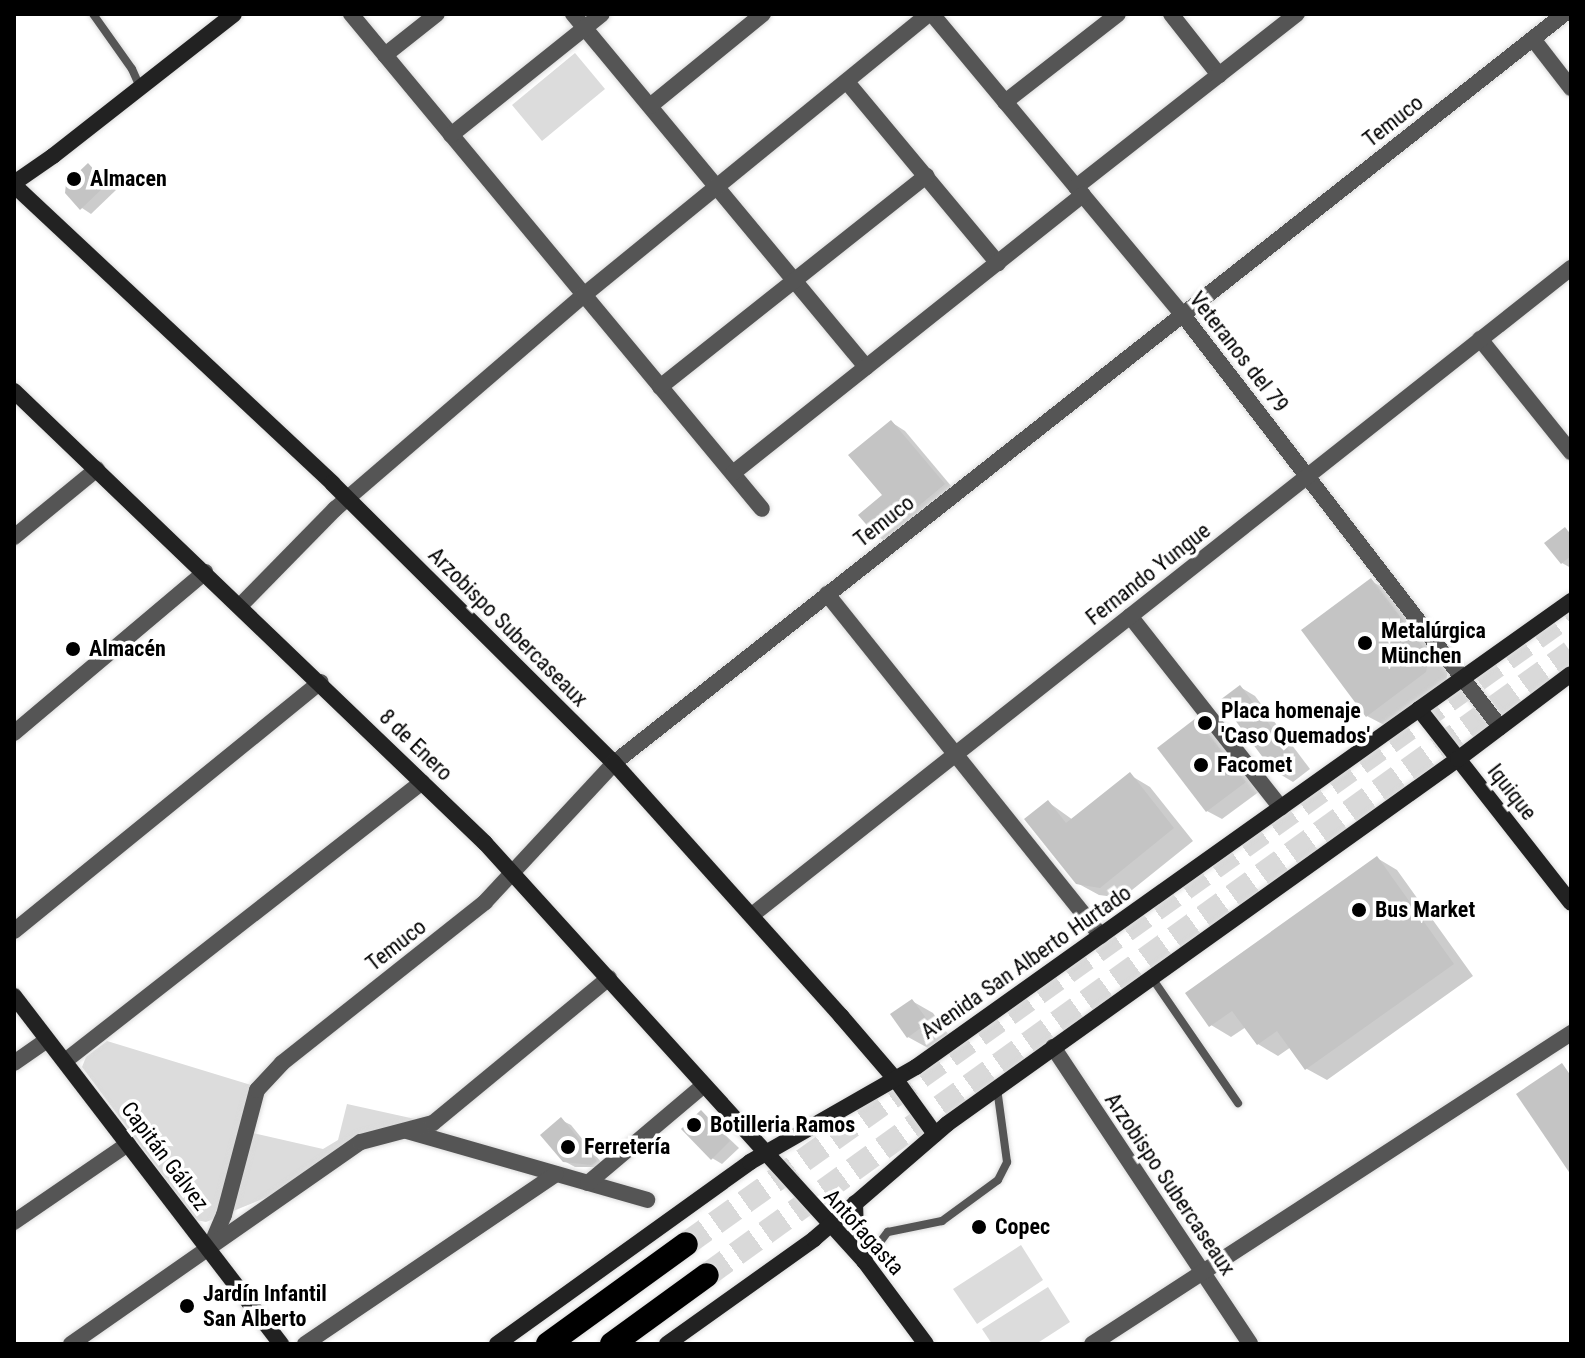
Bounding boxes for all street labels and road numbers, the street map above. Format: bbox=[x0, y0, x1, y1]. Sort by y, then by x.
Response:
street label: Temuco bbox=[1358, 89, 1428, 153]
street label: Veteranos del 79 bbox=[1184, 286, 1294, 418]
street label: Temuco bbox=[849, 489, 919, 553]
street label: Fernando Yungue bbox=[1081, 517, 1215, 631]
street label: Arzobispo Subercaseaux bbox=[423, 542, 593, 712]
street label: 8 de Enero bbox=[374, 704, 458, 786]
street label: Iquique bbox=[1482, 759, 1542, 825]
street label: Avenida San Alberto Hurtado bbox=[916, 879, 1136, 1045]
street label: Temuco bbox=[361, 913, 431, 977]
street label: Arzobispo Subercaseaux bbox=[1099, 1088, 1241, 1280]
street label: Capitán Gálvez bbox=[115, 1096, 215, 1216]
street label: Antofagasta bbox=[819, 1184, 909, 1280]

